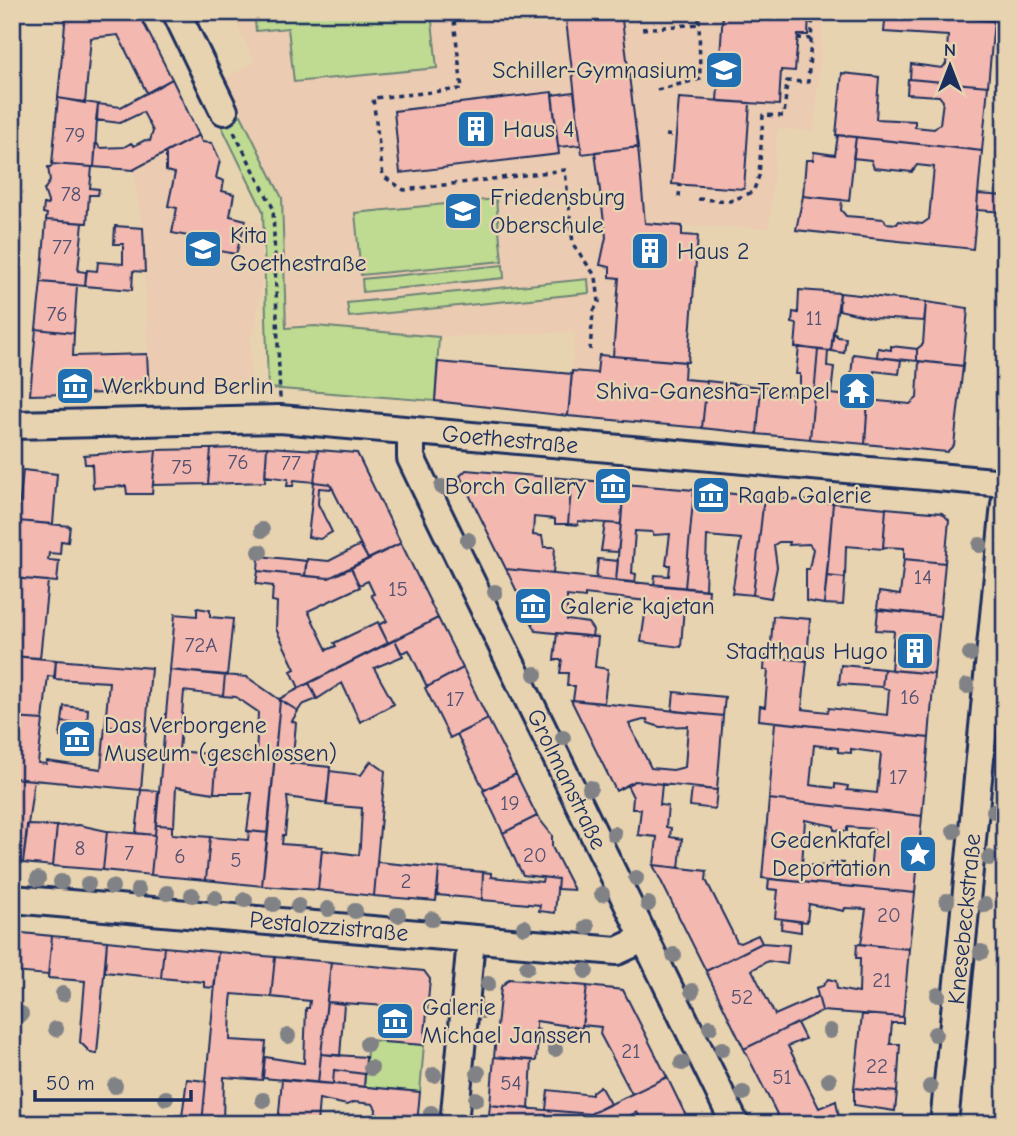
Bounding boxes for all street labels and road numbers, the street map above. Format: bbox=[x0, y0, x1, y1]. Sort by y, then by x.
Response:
street label: Goethestraße bbox=[441, 419, 579, 459]
street label: Grolmanstraße bbox=[521, 704, 613, 854]
street label: Knesebeckstraße bbox=[942, 832, 987, 1006]
street label: Pestalozzistraße bbox=[248, 905, 410, 947]

